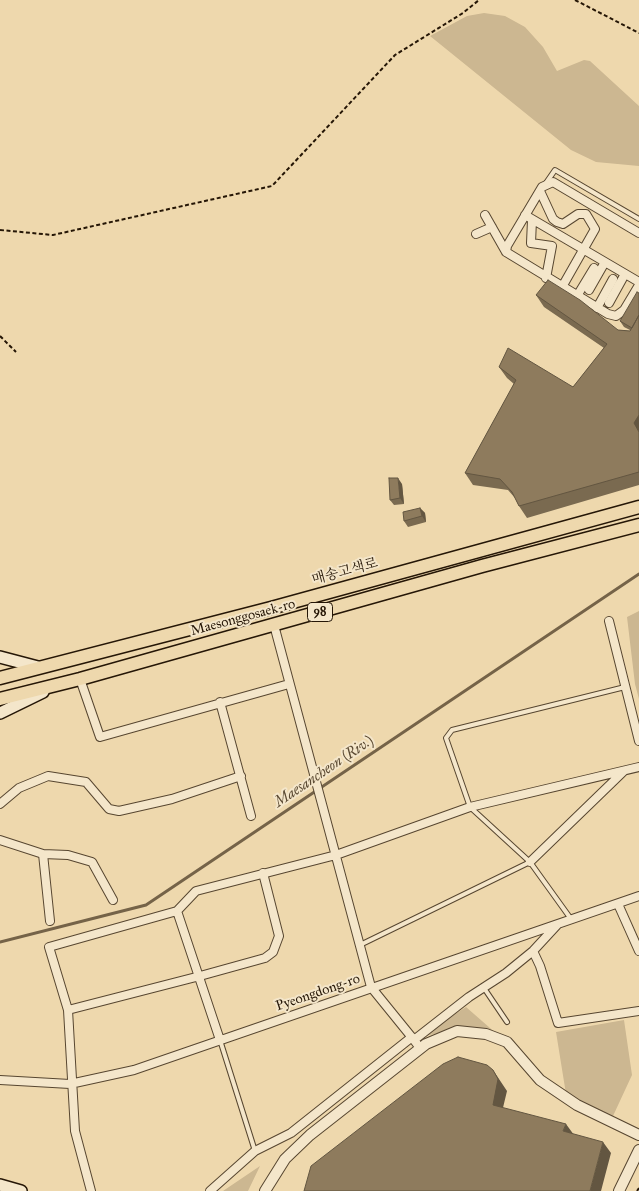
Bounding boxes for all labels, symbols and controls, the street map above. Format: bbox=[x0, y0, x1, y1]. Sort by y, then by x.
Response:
street label: 매송고색로 bbox=[310, 555, 380, 589]
street label: Maesonggosaek-ro bbox=[189, 596, 297, 640]
road number: 98 bbox=[308, 602, 332, 622]
water label: Maesancheon (Riv.) bbox=[271, 732, 377, 812]
street label: Pyeongdong-ro bbox=[274, 971, 362, 1015]

